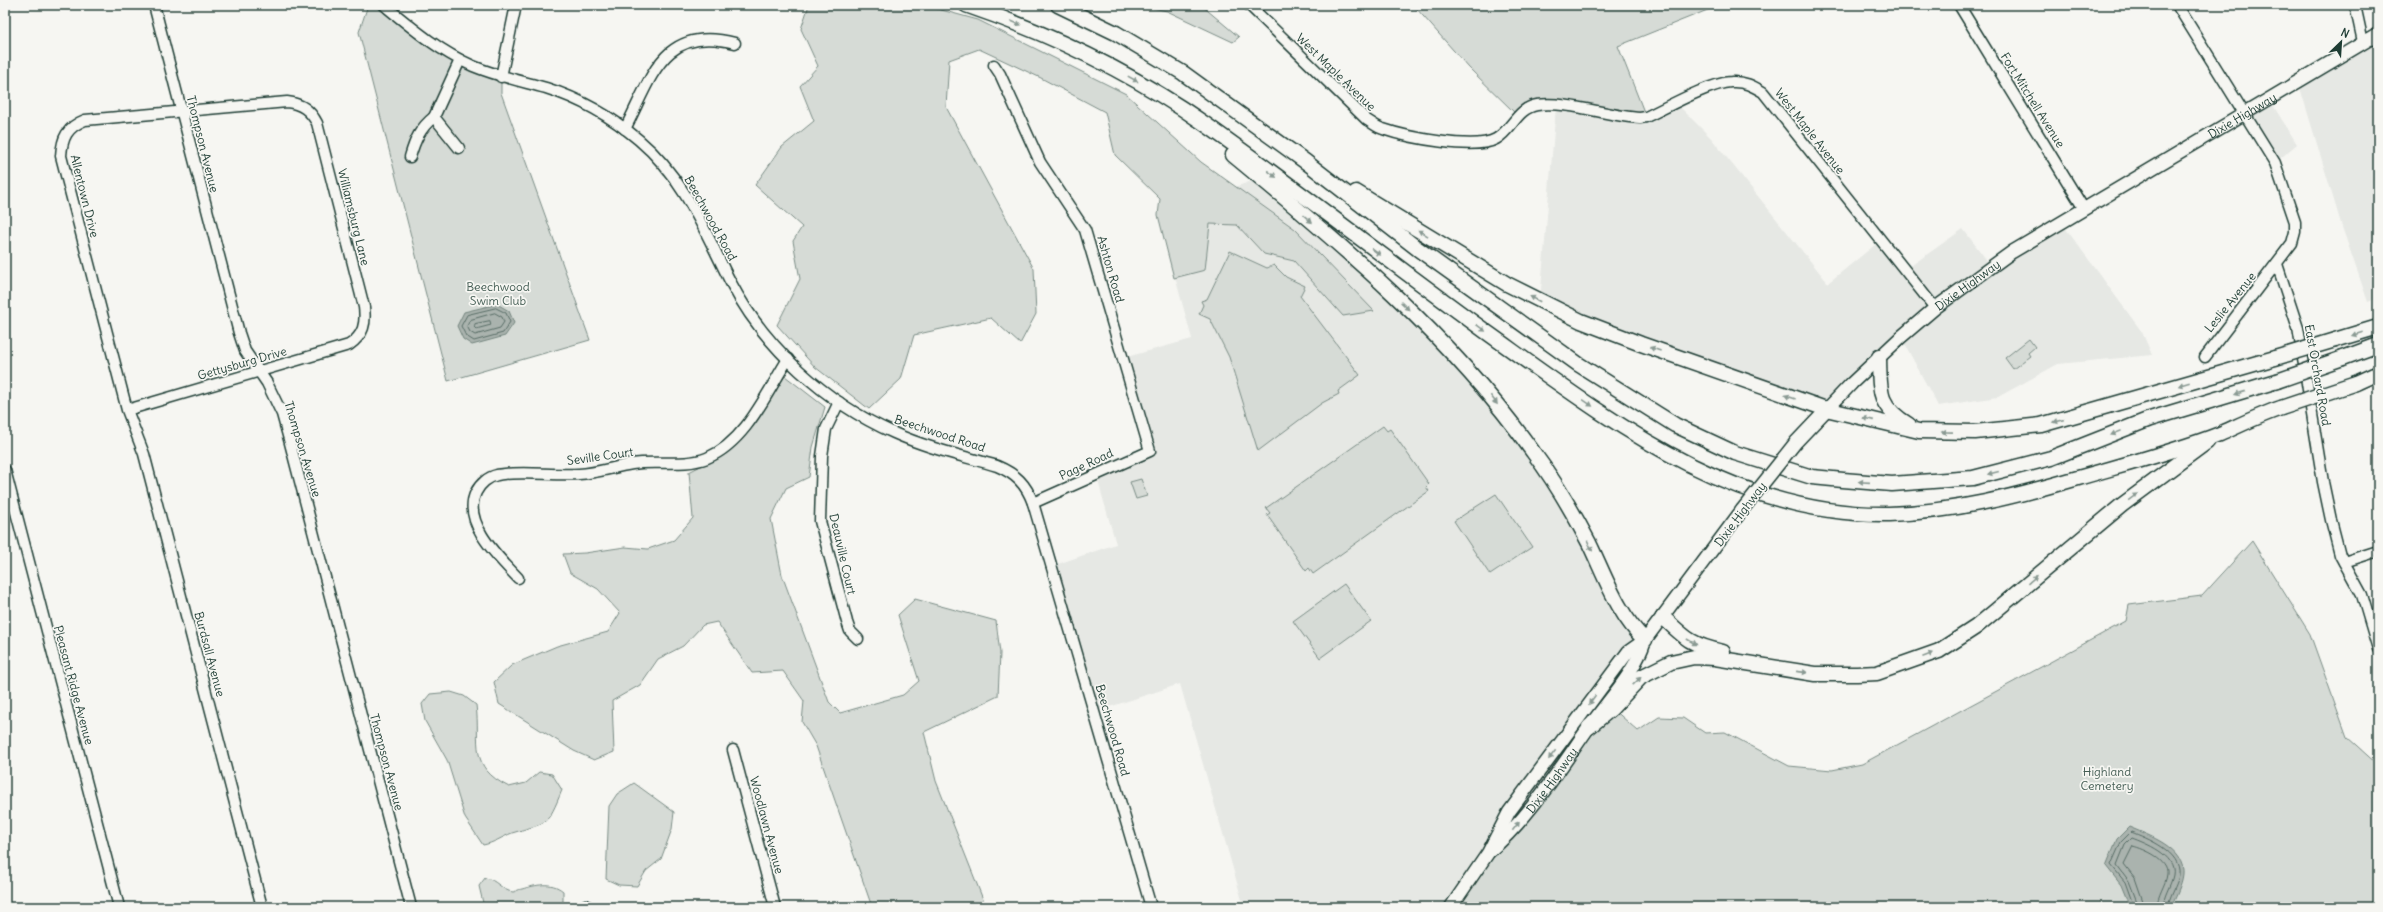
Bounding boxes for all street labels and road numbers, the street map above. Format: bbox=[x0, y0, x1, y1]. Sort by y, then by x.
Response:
street label: West Maple Avenue bbox=[1293, 30, 1379, 114]
street label: Fort Mitchell Avenue bbox=[1998, 50, 2068, 150]
street label: West Maple Avenue bbox=[1772, 85, 1848, 177]
street label: Dixie Highway bbox=[2205, 89, 2279, 141]
street label: Thompson Avenue bbox=[184, 94, 222, 194]
street label: Allentown Drive bbox=[67, 153, 103, 239]
street label: Williamsburg Lane bbox=[335, 167, 373, 267]
street label: Beechwood Road bbox=[681, 173, 741, 263]
street label: Ashton Road bbox=[1094, 234, 1128, 304]
street label: Dixie Highway bbox=[1932, 256, 2003, 313]
street label: Leslie Avenue bbox=[2201, 269, 2259, 335]
street label: East Orchard Road bbox=[2302, 323, 2334, 427]
street label: Gettysburg Drive bbox=[196, 343, 288, 383]
street label: Thompson Avenue bbox=[281, 399, 325, 499]
street label: Beechwood Road bbox=[893, 411, 987, 455]
street label: Seville Court bbox=[566, 444, 634, 468]
street label: Page Road bbox=[1057, 445, 1115, 483]
street label: Dixie Highway bbox=[1711, 479, 1769, 549]
street label: Deauville Court bbox=[826, 512, 860, 596]
street label: Burdsall Avenue bbox=[191, 610, 229, 698]
street label: Pleasant Ridge Avenue bbox=[51, 624, 97, 746]
street label: Beechwood Road bbox=[1093, 682, 1133, 778]
street label: Thompson Avenue bbox=[367, 712, 407, 812]
street label: Dixie Highway bbox=[1523, 744, 1580, 816]
street label: Woodlawn Avenue bbox=[747, 775, 787, 875]

